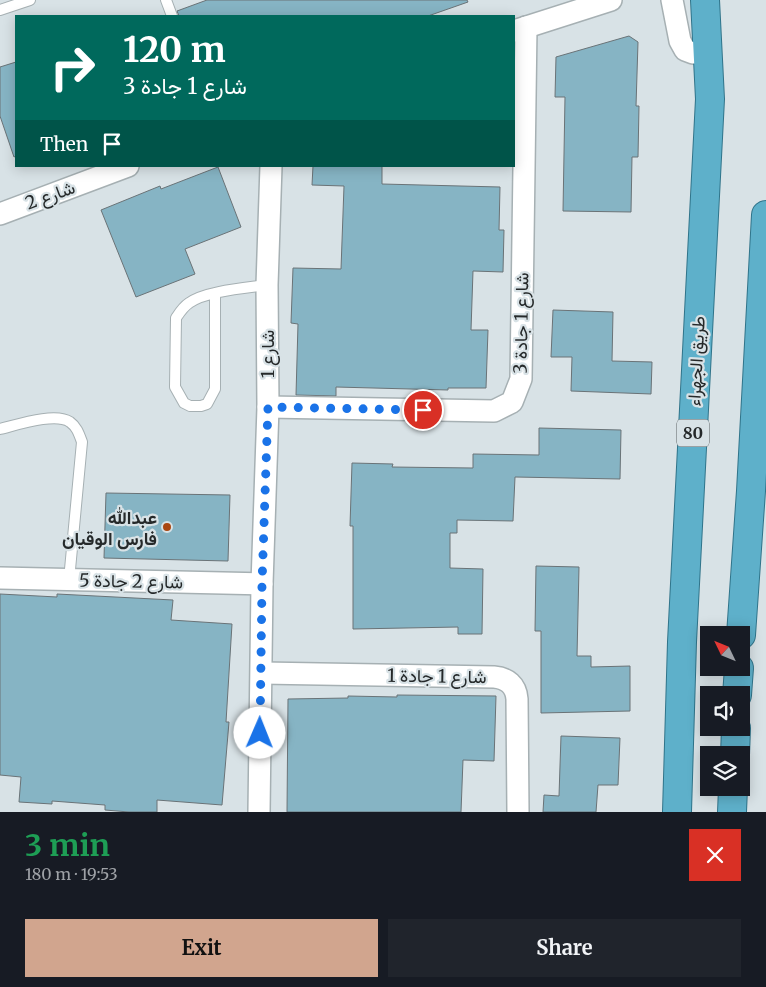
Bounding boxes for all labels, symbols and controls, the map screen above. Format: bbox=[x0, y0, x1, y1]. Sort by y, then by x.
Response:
text: 120 m bbox=[123, 28, 226, 72]
icon: right bbox=[40, 35, 105, 100]
text: شارع 1 جادة 3 bbox=[123, 72, 247, 100]
icon: arrive bbox=[98, 130, 126, 158]
text: Then bbox=[40, 132, 88, 156]
street label: شارع 2 bbox=[22, 175, 78, 215]
street label: شارع 1 جادة 3 bbox=[509, 272, 534, 374]
street label: طريق الجهراء bbox=[682, 315, 710, 407]
street label: شارع 1 bbox=[256, 330, 280, 378]
pin bbox=[402, 389, 444, 431]
icon: arrive bbox=[409, 396, 437, 424]
road number: 80 bbox=[677, 419, 709, 446]
place label: عبدالله فارس الوقيان bbox=[62, 506, 157, 550]
marker: عبدالله فارس الوقيان bbox=[161, 521, 173, 533]
street label: شارع 2 جادة 5 bbox=[79, 569, 183, 594]
north arrow bbox=[700, 626, 750, 676]
map controls bbox=[700, 626, 750, 796]
street label: شارع 1 جادة 1 bbox=[387, 664, 487, 689]
button: sound bbox=[700, 686, 750, 736]
position arrow bbox=[233, 706, 285, 758]
button: layers bbox=[700, 746, 750, 796]
text: 3 min bbox=[25, 826, 110, 864]
button: close bbox=[689, 829, 741, 881]
text: 180 m · 19:53 bbox=[25, 864, 118, 884]
button: Exit bbox=[25, 919, 378, 977]
button: Share bbox=[388, 919, 741, 977]

